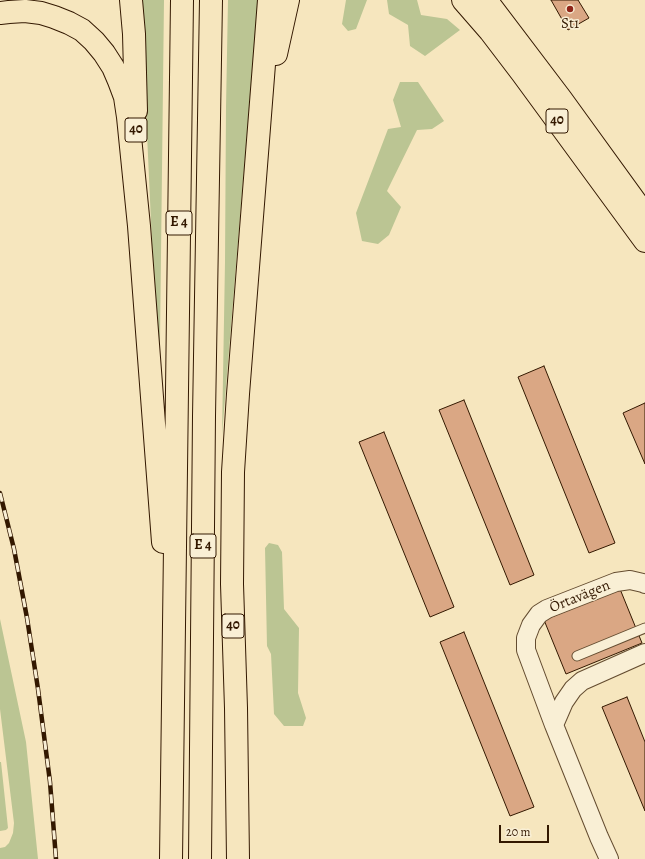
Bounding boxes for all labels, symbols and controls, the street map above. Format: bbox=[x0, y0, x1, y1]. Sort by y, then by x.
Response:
marker: St1 bbox=[565, 4, 575, 14]
place label: St1 bbox=[561, 15, 579, 33]
road number: 40 bbox=[546, 109, 568, 133]
road number: 40 bbox=[125, 118, 147, 142]
road number: E 4 bbox=[166, 211, 192, 235]
road number: E 4 bbox=[190, 534, 216, 558]
street label: Örtavägen bbox=[547, 577, 613, 617]
road number: 40 bbox=[222, 614, 244, 638]
scale bar bbox=[501, 817, 551, 843]
text: 20 m bbox=[506, 824, 530, 840]

